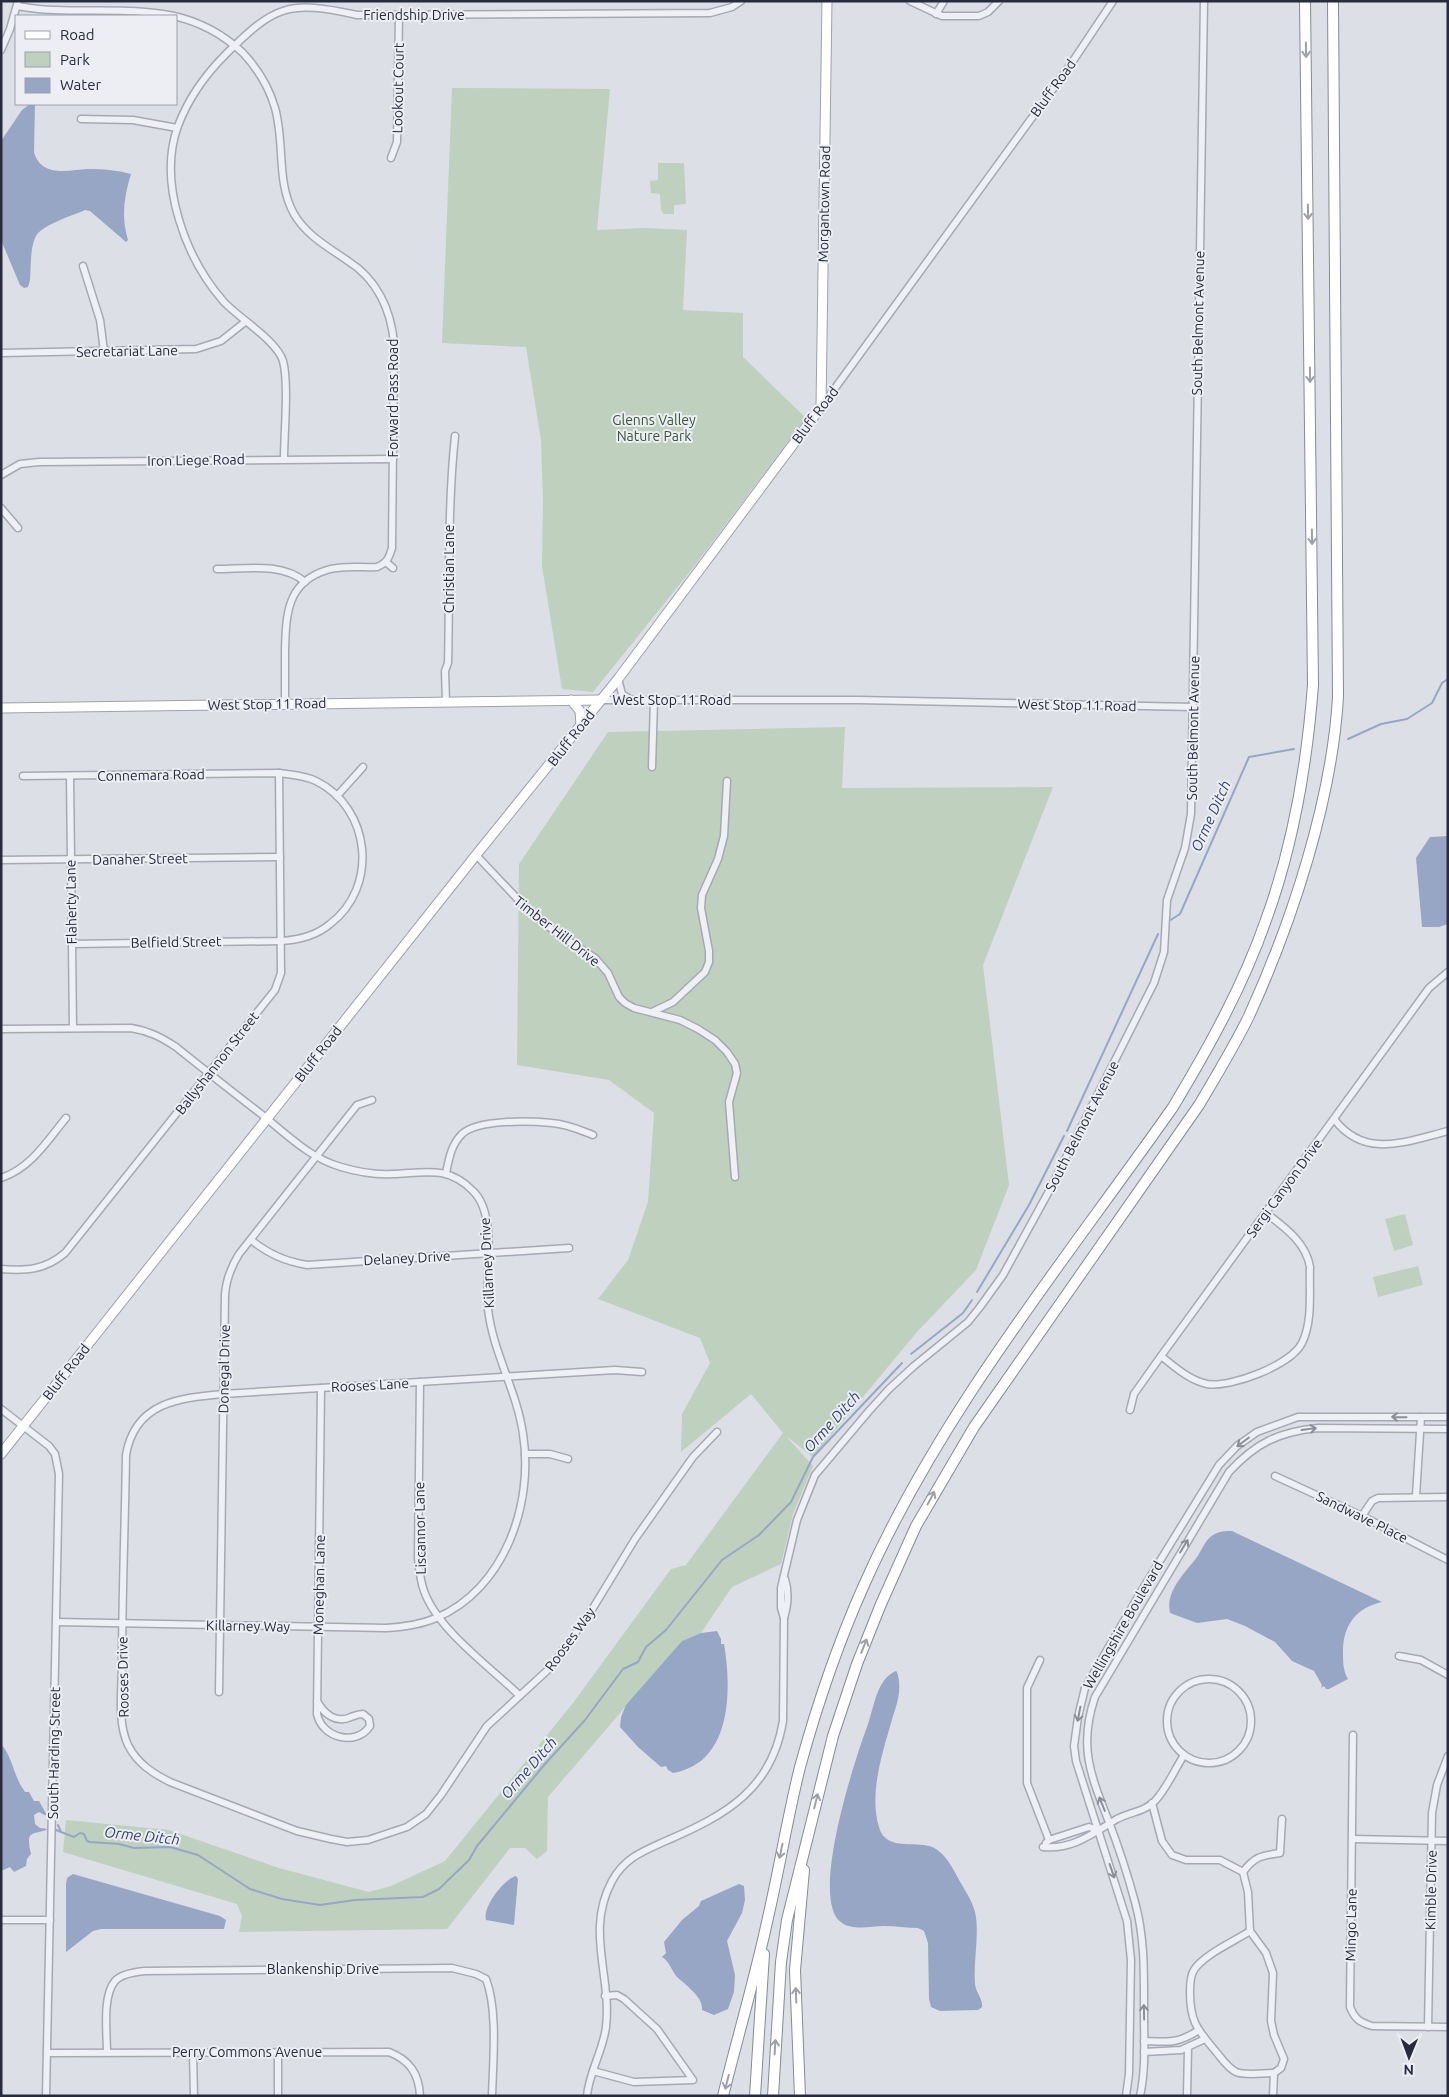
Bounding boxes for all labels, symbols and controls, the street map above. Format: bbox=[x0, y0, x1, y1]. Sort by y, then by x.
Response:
street label: Friendship Drive bbox=[363, 7, 465, 23]
legend bbox=[15, 15, 178, 105]
text: Road bbox=[60, 26, 95, 43]
street label: Lookout Court bbox=[389, 42, 407, 134]
one-way arrow bbox=[1301, 42, 1311, 58]
text: Park bbox=[60, 51, 90, 68]
street label: Bluff Road bbox=[1027, 56, 1079, 120]
text: Water bbox=[60, 76, 101, 93]
street label: Morgantown Road bbox=[815, 145, 833, 263]
one-way arrow bbox=[1303, 204, 1313, 220]
street label: South Belmont Avenue bbox=[1189, 251, 1207, 395]
street label: Forward Pass Road bbox=[385, 339, 401, 457]
street label: Secretariat Lane bbox=[76, 342, 178, 360]
one-way arrow bbox=[1305, 366, 1315, 383]
street label: Bluff Road bbox=[789, 384, 841, 446]
park label: Glenns Valley Nature Park bbox=[612, 412, 696, 444]
street label: Iron Liege Road bbox=[147, 451, 245, 469]
street label: Christian Lane bbox=[441, 525, 457, 613]
one-way arrow bbox=[1307, 529, 1317, 545]
street label: South Belmont Avenue bbox=[1184, 656, 1202, 800]
street label: West Stop 11 Road bbox=[613, 692, 731, 708]
street label: West Stop 11 Road bbox=[207, 695, 327, 713]
street label: West Stop 11 Road bbox=[1017, 696, 1137, 714]
street label: Bluff Road bbox=[544, 707, 598, 769]
street label: Connemara Road bbox=[97, 766, 205, 784]
water label: Orme Ditch bbox=[1187, 778, 1234, 854]
street label: Danaher Street bbox=[92, 850, 188, 868]
street label: Flaherty Lane bbox=[62, 859, 80, 945]
street label: Timber Hill Drive bbox=[511, 892, 603, 970]
street label: Belfield Street bbox=[130, 933, 222, 951]
street label: Ballyshannon Street bbox=[172, 1008, 262, 1118]
street label: Bluff Road bbox=[291, 1023, 345, 1085]
street label: South Belmont Avenue bbox=[1042, 1058, 1122, 1194]
street label: Sergi Canyon Drive bbox=[1243, 1136, 1325, 1240]
street label: Killarney Drive bbox=[477, 1217, 497, 1309]
street label: Delaney Drive bbox=[363, 1248, 451, 1268]
street label: Donegal Drive bbox=[215, 1324, 233, 1414]
street label: Bluff Road bbox=[39, 1341, 93, 1403]
street label: Rooses Lane bbox=[331, 1375, 409, 1395]
water label: Orme Ditch bbox=[800, 1388, 863, 1456]
one-way arrow bbox=[1391, 1412, 1408, 1422]
one-way arrow bbox=[1300, 1424, 1316, 1434]
one-way arrow bbox=[1236, 1437, 1250, 1447]
street label: Liscannor Lane bbox=[411, 1481, 429, 1575]
street label: Sandwave Place bbox=[1314, 1488, 1410, 1546]
one-way arrow bbox=[926, 1491, 936, 1506]
street label: Moneghan Lane bbox=[310, 1535, 328, 1635]
one-way arrow bbox=[1180, 1540, 1190, 1554]
street label: Wellingshire Boulevard bbox=[1080, 1558, 1166, 1692]
street label: Rooses Way bbox=[542, 1604, 599, 1674]
street label: Killarney Way bbox=[206, 1617, 291, 1635]
street label: Rooses Drive bbox=[114, 1636, 132, 1718]
one-way arrow bbox=[859, 1639, 869, 1654]
street label: South Harding Street bbox=[45, 1686, 63, 1819]
one-way arrow bbox=[1074, 1706, 1083, 1722]
water label: Orme Ditch bbox=[497, 1733, 560, 1802]
one-way arrow bbox=[811, 1794, 821, 1810]
one-way arrow bbox=[1096, 1797, 1106, 1812]
water label: Orme Ditch bbox=[103, 1823, 181, 1848]
one-way arrow bbox=[776, 1842, 786, 1858]
street label: Kimble Drive bbox=[1422, 1850, 1440, 1930]
one-way arrow bbox=[1108, 1862, 1117, 1878]
street label: Mingo Lane bbox=[1342, 1888, 1360, 1962]
street label: Blankenship Drive bbox=[267, 1961, 379, 1977]
one-way arrow bbox=[791, 1987, 800, 2003]
one-way arrow bbox=[1139, 2005, 1149, 2021]
north arrow bbox=[1384, 2032, 1434, 2082]
one-way arrow bbox=[771, 2039, 780, 2055]
street label: Perry Commons Avenue bbox=[172, 2044, 322, 2060]
text: N bbox=[1403, 2062, 1414, 2078]
one-way arrow bbox=[721, 2073, 731, 2089]

